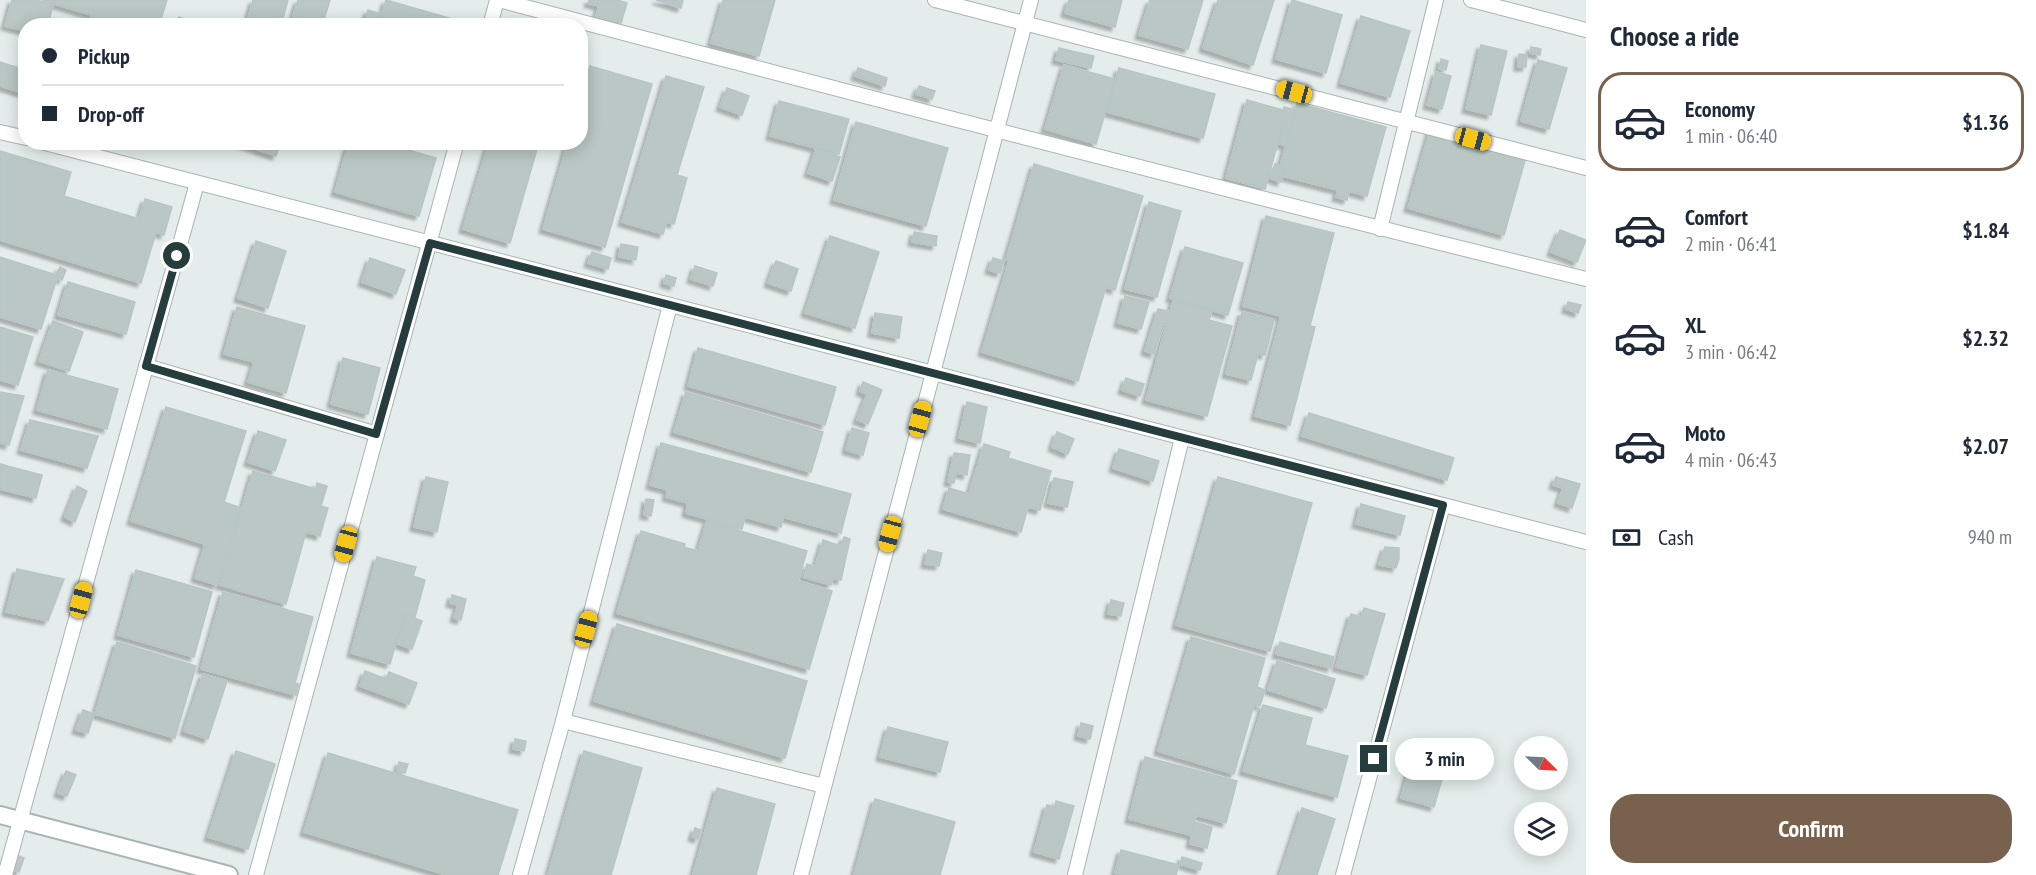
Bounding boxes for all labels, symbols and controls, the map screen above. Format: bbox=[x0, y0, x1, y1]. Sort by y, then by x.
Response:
text: Choose a ride bbox=[1610, 19, 1739, 53]
text: Pickup bbox=[78, 42, 130, 70]
car bbox=[1274, 79, 1314, 105]
icon: car bbox=[1613, 95, 1667, 149]
text: Economy bbox=[1685, 95, 1755, 123]
text: Drop-off bbox=[78, 100, 144, 128]
text: $1.36 bbox=[1962, 108, 2009, 136]
text: 1 min · 06:40 bbox=[1685, 123, 1777, 149]
car bbox=[1453, 126, 1493, 152]
icon: car bbox=[1613, 203, 1667, 257]
text: Comfort bbox=[1685, 203, 1748, 231]
text: $1.84 bbox=[1962, 216, 2009, 244]
text: 2 min · 06:41 bbox=[1685, 231, 1777, 257]
route start bbox=[163, 242, 190, 269]
icon: car bbox=[1613, 311, 1667, 365]
text: XL bbox=[1685, 311, 1706, 339]
text: $2.32 bbox=[1962, 324, 2009, 352]
text: 3 min · 06:42 bbox=[1685, 339, 1777, 365]
car bbox=[907, 399, 933, 439]
icon: car bbox=[1613, 419, 1667, 473]
text: Moto bbox=[1685, 419, 1726, 447]
text: $2.07 bbox=[1962, 432, 2009, 460]
text: 4 min · 06:43 bbox=[1685, 447, 1777, 473]
car bbox=[877, 514, 903, 554]
icon: cash bbox=[1610, 521, 1643, 554]
text: Cash bbox=[1658, 523, 1694, 551]
car bbox=[333, 524, 359, 564]
text: 940 m bbox=[1968, 524, 2012, 550]
car bbox=[68, 580, 94, 620]
car bbox=[573, 609, 599, 649]
north arrow bbox=[1514, 736, 1568, 790]
map controls bbox=[1514, 736, 1568, 856]
callout: 3 min bbox=[1395, 738, 1494, 780]
route end bbox=[1360, 745, 1387, 772]
text: 3 min bbox=[1424, 746, 1465, 772]
button: Confirm bbox=[1610, 794, 2012, 863]
button: layers bbox=[1514, 802, 1568, 856]

